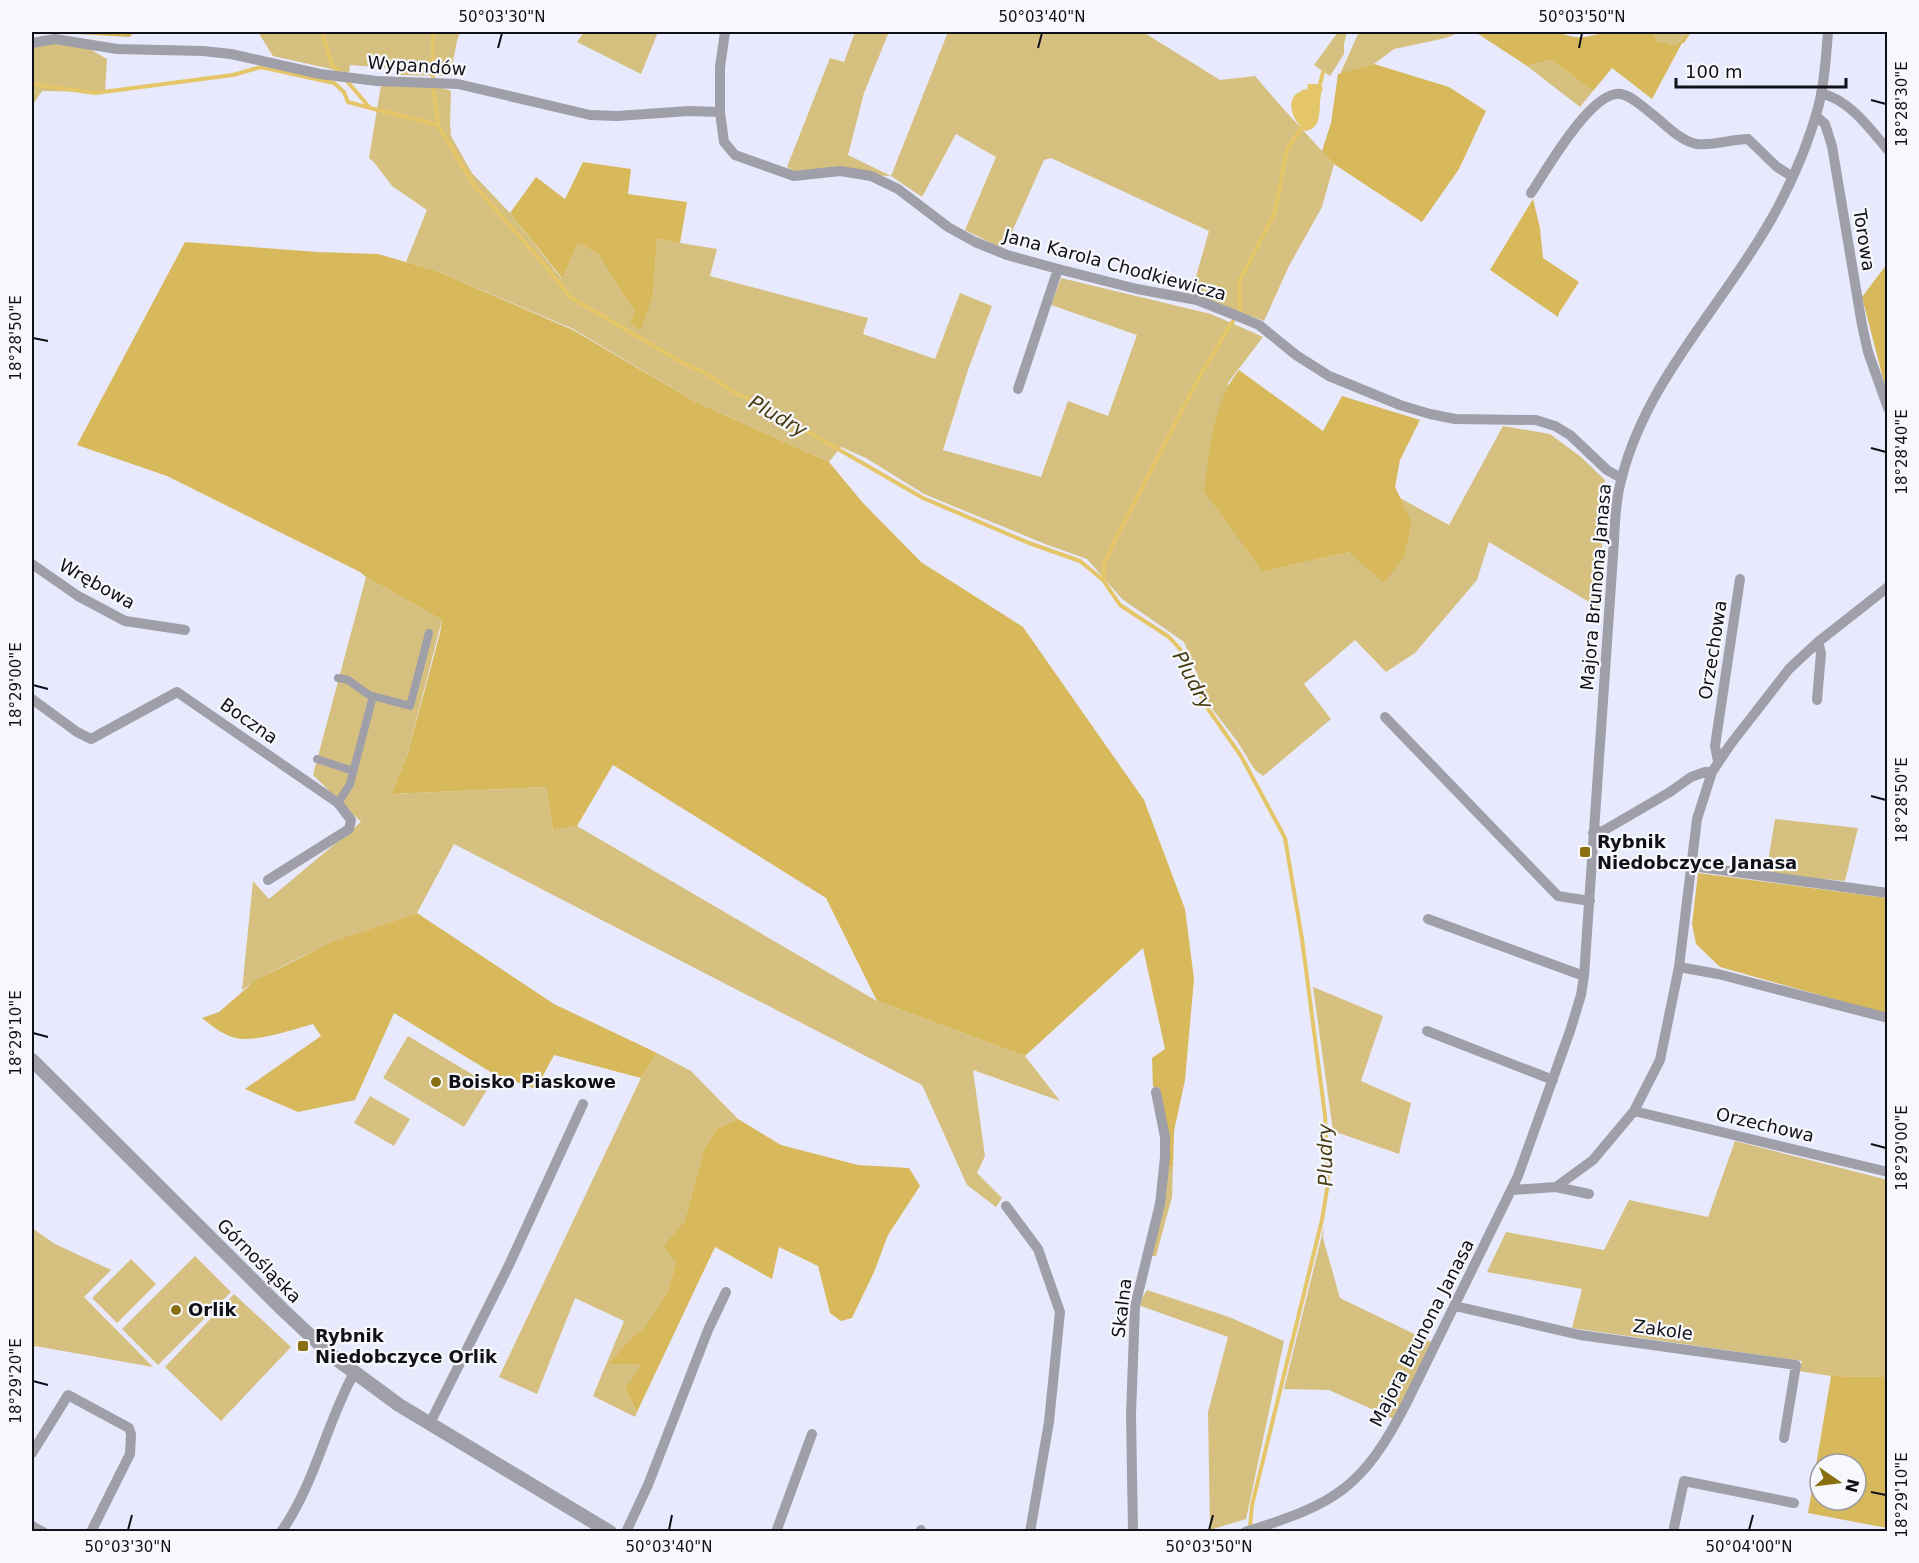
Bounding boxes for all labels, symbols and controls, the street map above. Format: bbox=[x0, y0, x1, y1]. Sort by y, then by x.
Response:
text: 50°03'30"N bbox=[458, 8, 546, 26]
text: 50°03'40"N bbox=[998, 8, 1086, 26]
text: 50°03'50"N bbox=[1538, 8, 1626, 26]
scale bar bbox=[1676, 51, 1846, 89]
street label: Wypandów bbox=[367, 52, 467, 79]
text: 100 m bbox=[1685, 61, 1743, 82]
text: 18°28'30"E bbox=[1893, 61, 1911, 147]
street label: Torowa bbox=[1849, 206, 1880, 273]
street label: Jana Karola Chodkiewicza bbox=[1000, 224, 1229, 304]
text: 18°28'50"E bbox=[7, 295, 25, 381]
water label: Pludry bbox=[745, 390, 812, 443]
text: 18°28'40"E bbox=[1893, 409, 1911, 495]
street label: Majora Brunona Janasa bbox=[1576, 483, 1615, 691]
street label: Wrębowa bbox=[56, 554, 139, 613]
street label: Orzechowa bbox=[1694, 599, 1731, 701]
text: 18°29'00"E bbox=[7, 642, 25, 728]
water label: Pludry bbox=[1168, 647, 1219, 714]
street label: Boczna bbox=[217, 693, 282, 748]
text: 18°28'50"E bbox=[1893, 757, 1911, 843]
place label: Rybnik Niedobczyce Janasa bbox=[1597, 831, 1797, 873]
marker: Rybnik Niedobczyce Janasa bbox=[1578, 845, 1592, 859]
text: 18°29'10"E bbox=[7, 990, 25, 1076]
place label: Boisko Piaskowe bbox=[448, 1071, 616, 1092]
marker: Boisko Piaskowe bbox=[429, 1075, 443, 1089]
street label: Orzechowa bbox=[1714, 1103, 1816, 1146]
text: 18°29'00"E bbox=[1893, 1105, 1911, 1191]
water label: Pludry bbox=[1312, 1122, 1338, 1187]
street label: Górnośląska bbox=[213, 1214, 306, 1307]
street label: Majora Brunona Janasa bbox=[1365, 1235, 1478, 1430]
street label: Skalna bbox=[1107, 1277, 1136, 1339]
place label: Orlik bbox=[188, 1299, 238, 1320]
marker: Orlik bbox=[169, 1303, 183, 1317]
street label: Zakole bbox=[1632, 1315, 1694, 1344]
place label: Rybnik Niedobczyce Orlik bbox=[315, 1325, 498, 1367]
text: 18°29'20"E bbox=[7, 1338, 25, 1424]
marker: Rybnik Niedobczyce Orlik bbox=[296, 1339, 310, 1353]
north arrow bbox=[1808, 1452, 1868, 1512]
text: 18°29'10"E bbox=[1893, 1452, 1911, 1538]
text: N bbox=[1841, 1477, 1863, 1494]
text: 50°03'30"N bbox=[84, 1538, 172, 1556]
text: 50°03'40"N bbox=[625, 1538, 713, 1556]
text: 50°03'50"N bbox=[1165, 1538, 1253, 1556]
text: 50°04'00"N bbox=[1705, 1538, 1793, 1556]

